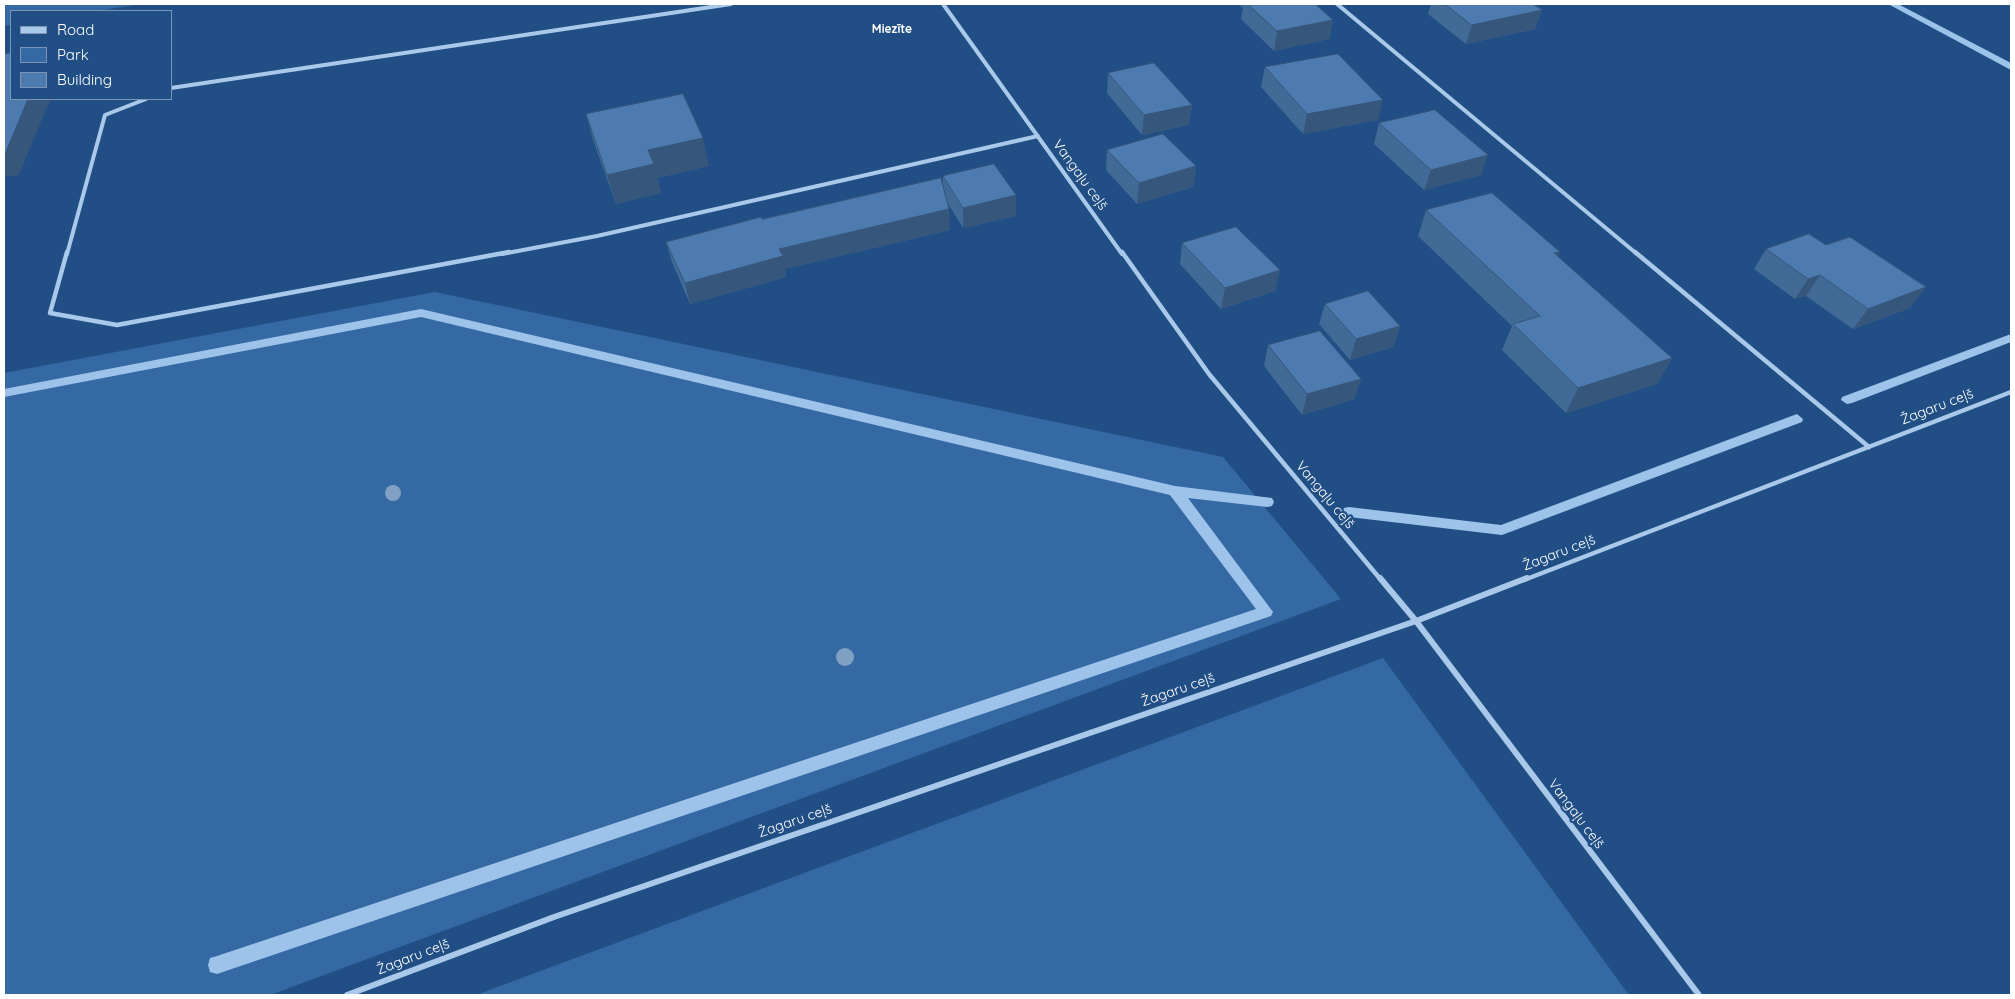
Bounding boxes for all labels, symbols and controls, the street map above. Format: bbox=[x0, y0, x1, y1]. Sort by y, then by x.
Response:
legend bbox=[10, 10, 172, 100]
text: Road bbox=[57, 20, 94, 39]
district label: Miezīte bbox=[872, 22, 912, 36]
text: Park bbox=[57, 45, 89, 64]
text: Building bbox=[57, 70, 112, 89]
street label: Vangaļu ceļš bbox=[1049, 137, 1111, 213]
street label: Žagaru ceļš bbox=[1898, 385, 1976, 429]
street label: Vangaļu ceļš bbox=[1292, 458, 1358, 532]
street label: Žagaru ceļš bbox=[1520, 531, 1598, 575]
street label: Žagaru ceļš bbox=[1139, 670, 1217, 710]
street label: Vangaļu ceļš bbox=[1544, 776, 1608, 852]
street label: Žagaru ceļš bbox=[756, 801, 834, 841]
street label: Žagaru ceļš bbox=[374, 935, 452, 979]

